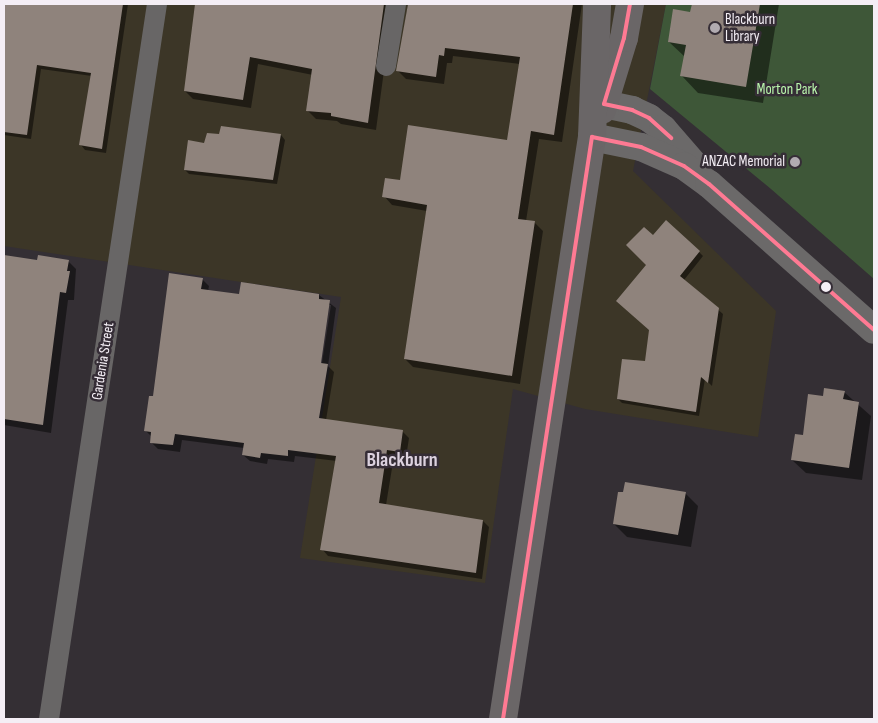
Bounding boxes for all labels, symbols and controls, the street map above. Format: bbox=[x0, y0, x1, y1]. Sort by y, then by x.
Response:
place label: Blackburn Library bbox=[725, 10, 775, 45]
marker: Blackburn Library bbox=[709, 22, 721, 34]
park label: Morton Park bbox=[756, 81, 818, 99]
place label: ANZAC Memorial bbox=[702, 153, 785, 171]
marker: ANZAC Memorial bbox=[789, 156, 801, 168]
unlabelled marker bbox=[821, 282, 831, 292]
street label: Gardenia Street bbox=[88, 321, 118, 401]
district label: Blackburn bbox=[366, 448, 438, 472]

